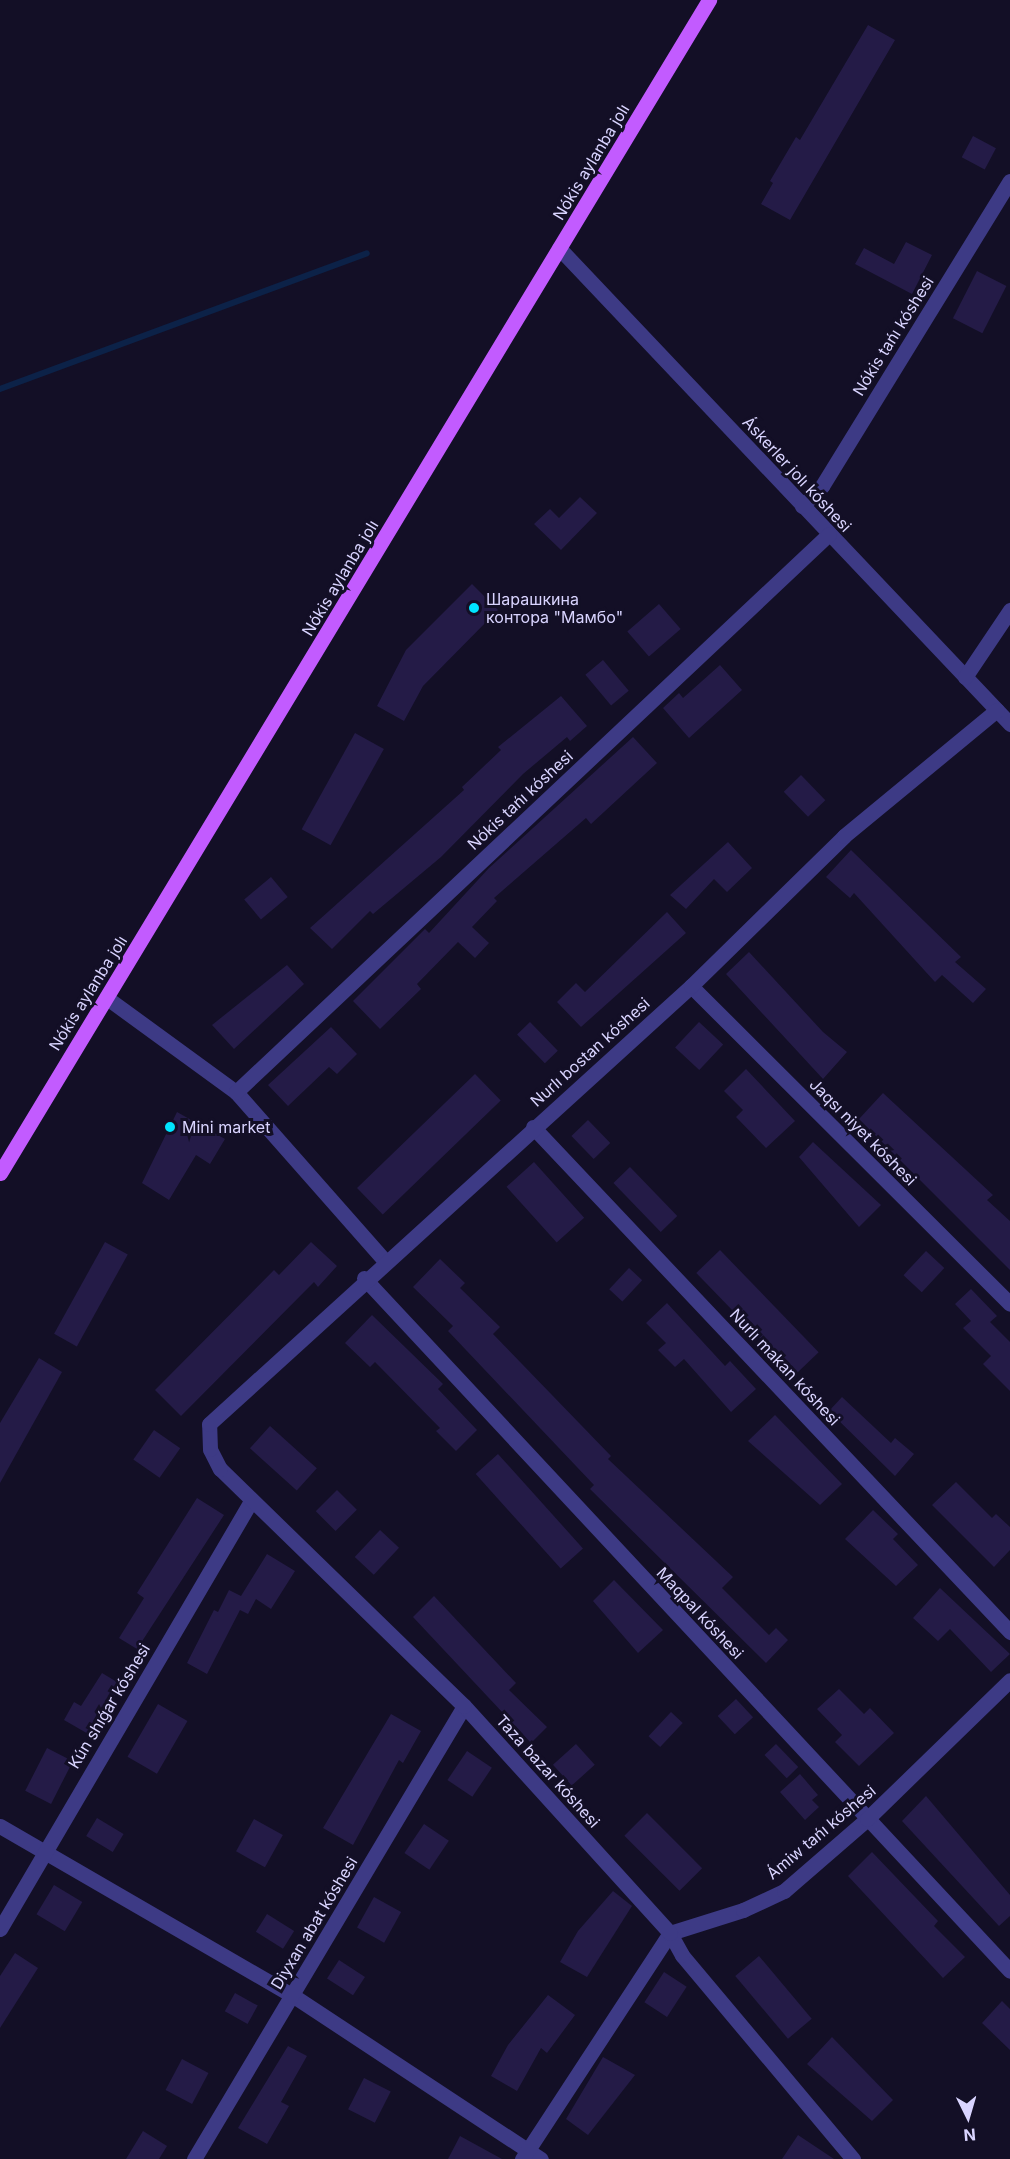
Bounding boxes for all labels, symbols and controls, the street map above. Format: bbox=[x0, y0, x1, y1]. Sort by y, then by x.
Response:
street label: Nókis aylanba jolı bbox=[549, 100, 633, 224]
street label: Nókis tańı kóshesi bbox=[849, 273, 937, 399]
street label: Áskerler jolı kóshesi bbox=[739, 412, 855, 536]
street label: Nókis aylanba jolı bbox=[298, 516, 382, 640]
place label: Шарашкина контора "Мамбо" bbox=[486, 589, 623, 627]
marker: Шарашкина контора "Мамбо" bbox=[467, 601, 481, 615]
street label: Nókis tańı kóshesi bbox=[463, 746, 577, 854]
street label: Nókis aylanba jolı bbox=[45, 932, 131, 1054]
street label: Nurlı bostan kóshesi bbox=[526, 993, 654, 1111]
street label: Jaqsı niyet kóshesi bbox=[806, 1075, 920, 1189]
place label: Mini market bbox=[182, 1117, 270, 1137]
marker: Mini market bbox=[163, 1120, 177, 1134]
street label: Nurlı makan kóshesi bbox=[726, 1305, 844, 1429]
street label: Maqpal kóshesi bbox=[653, 1563, 747, 1663]
street label: Kún shıǵar kóshesi bbox=[64, 1640, 154, 1772]
street label: Taza bazar kóshesi bbox=[492, 1711, 604, 1831]
street label: Ámiw tańı kóshesi bbox=[763, 1781, 879, 1883]
street label: Diyxan abat kóshesi bbox=[267, 1853, 361, 1993]
north arrow bbox=[938, 2087, 998, 2147]
text: N bbox=[963, 2124, 977, 2145]

